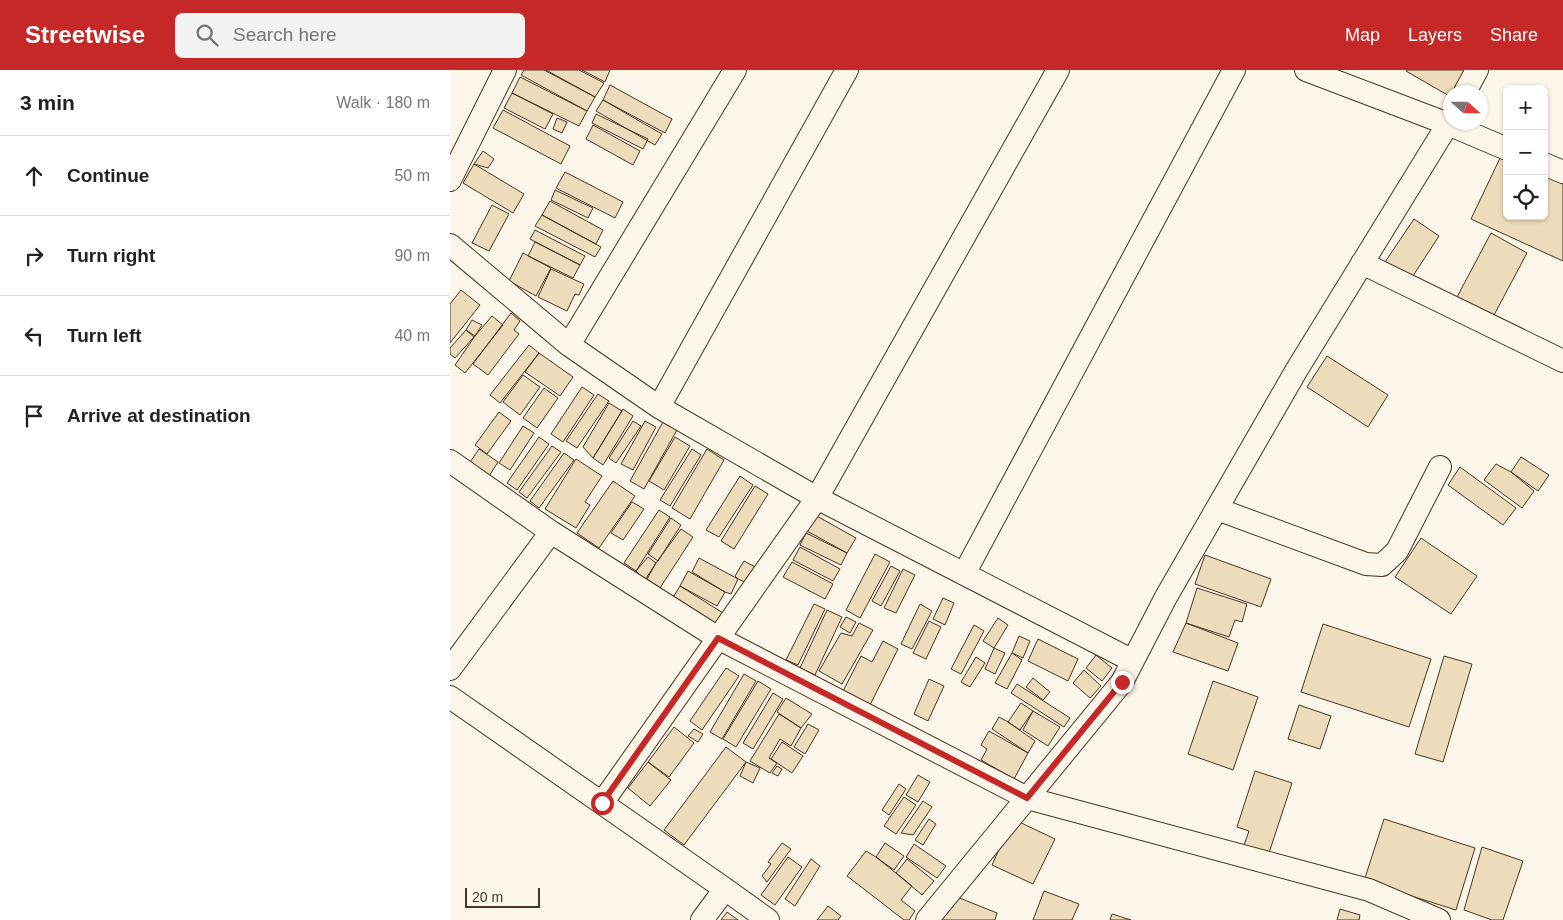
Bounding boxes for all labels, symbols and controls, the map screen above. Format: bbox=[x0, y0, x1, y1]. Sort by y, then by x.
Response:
search box bbox=[175, 13, 525, 58]
text: Streetwise bbox=[25, 21, 145, 48]
icon: search bbox=[193, 21, 221, 49]
text: Search here bbox=[233, 24, 337, 45]
text: Map bbox=[1345, 25, 1380, 45]
text: Layers bbox=[1408, 25, 1462, 45]
text: Share bbox=[1490, 25, 1538, 45]
north arrow bbox=[1443, 85, 1488, 130]
map controls bbox=[1503, 85, 1548, 220]
button: + bbox=[1503, 85, 1548, 130]
text: 3 min bbox=[20, 91, 75, 114]
text: Walk · 180 m bbox=[336, 94, 430, 111]
button: − bbox=[1503, 130, 1548, 175]
icon: ahead bbox=[20, 162, 48, 190]
text: Continue bbox=[67, 165, 149, 186]
text: 50 m bbox=[394, 167, 430, 184]
button: locate bbox=[1503, 175, 1548, 220]
icon: right bbox=[20, 242, 48, 270]
text: Turn right bbox=[67, 245, 155, 266]
text: 90 m bbox=[394, 247, 430, 264]
icon: left bbox=[20, 322, 48, 350]
text: Turn left bbox=[67, 325, 142, 346]
text: 40 m bbox=[394, 327, 430, 344]
icon: arrive bbox=[20, 402, 48, 430]
text: Arrive at destination bbox=[67, 405, 251, 426]
route end bbox=[1111, 671, 1134, 694]
route start bbox=[591, 792, 614, 815]
scale bar bbox=[465, 885, 540, 908]
text: 20 m bbox=[472, 889, 503, 905]

